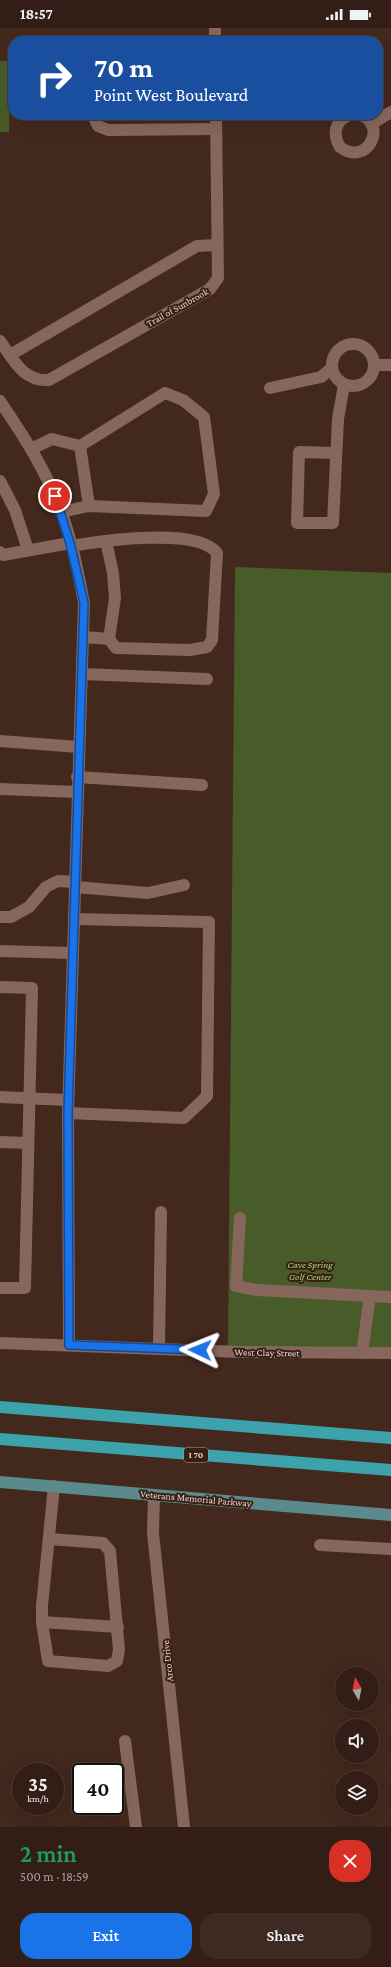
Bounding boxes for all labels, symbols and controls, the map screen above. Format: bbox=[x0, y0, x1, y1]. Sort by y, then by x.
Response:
text: 18:57 bbox=[20, 6, 53, 22]
icon: right bbox=[28, 52, 80, 104]
text: 70 m bbox=[94, 52, 153, 83]
text: Point West Boulevard bbox=[94, 85, 248, 105]
street label: Trail of Sunbrook bbox=[144, 286, 210, 329]
pin bbox=[38, 479, 72, 513]
icon: arrive bbox=[44, 485, 66, 507]
park label: Cave Spring Golf Center bbox=[287, 1259, 333, 1282]
position arrow bbox=[179, 1329, 221, 1371]
street label: West Clay Street bbox=[234, 1346, 300, 1359]
road number: I 70 bbox=[184, 1448, 208, 1462]
street label: Veterans Memorial Parkway bbox=[140, 1488, 252, 1509]
street label: Arco Drive bbox=[160, 1639, 175, 1682]
north arrow bbox=[335, 1667, 379, 1711]
map controls bbox=[335, 1667, 379, 1815]
button: sound bbox=[335, 1719, 379, 1763]
speed limit sign: 40 bbox=[72, 1763, 124, 1815]
button: layers bbox=[335, 1771, 379, 1815]
text: 35 bbox=[28, 1773, 48, 1795]
text: km/h bbox=[27, 1793, 49, 1804]
text: 2 min bbox=[20, 1840, 77, 1867]
button: close bbox=[329, 1840, 371, 1882]
text: 500 m · 18:59 bbox=[20, 1869, 89, 1884]
button: Exit bbox=[20, 1913, 192, 1959]
button: Share bbox=[200, 1913, 371, 1959]

